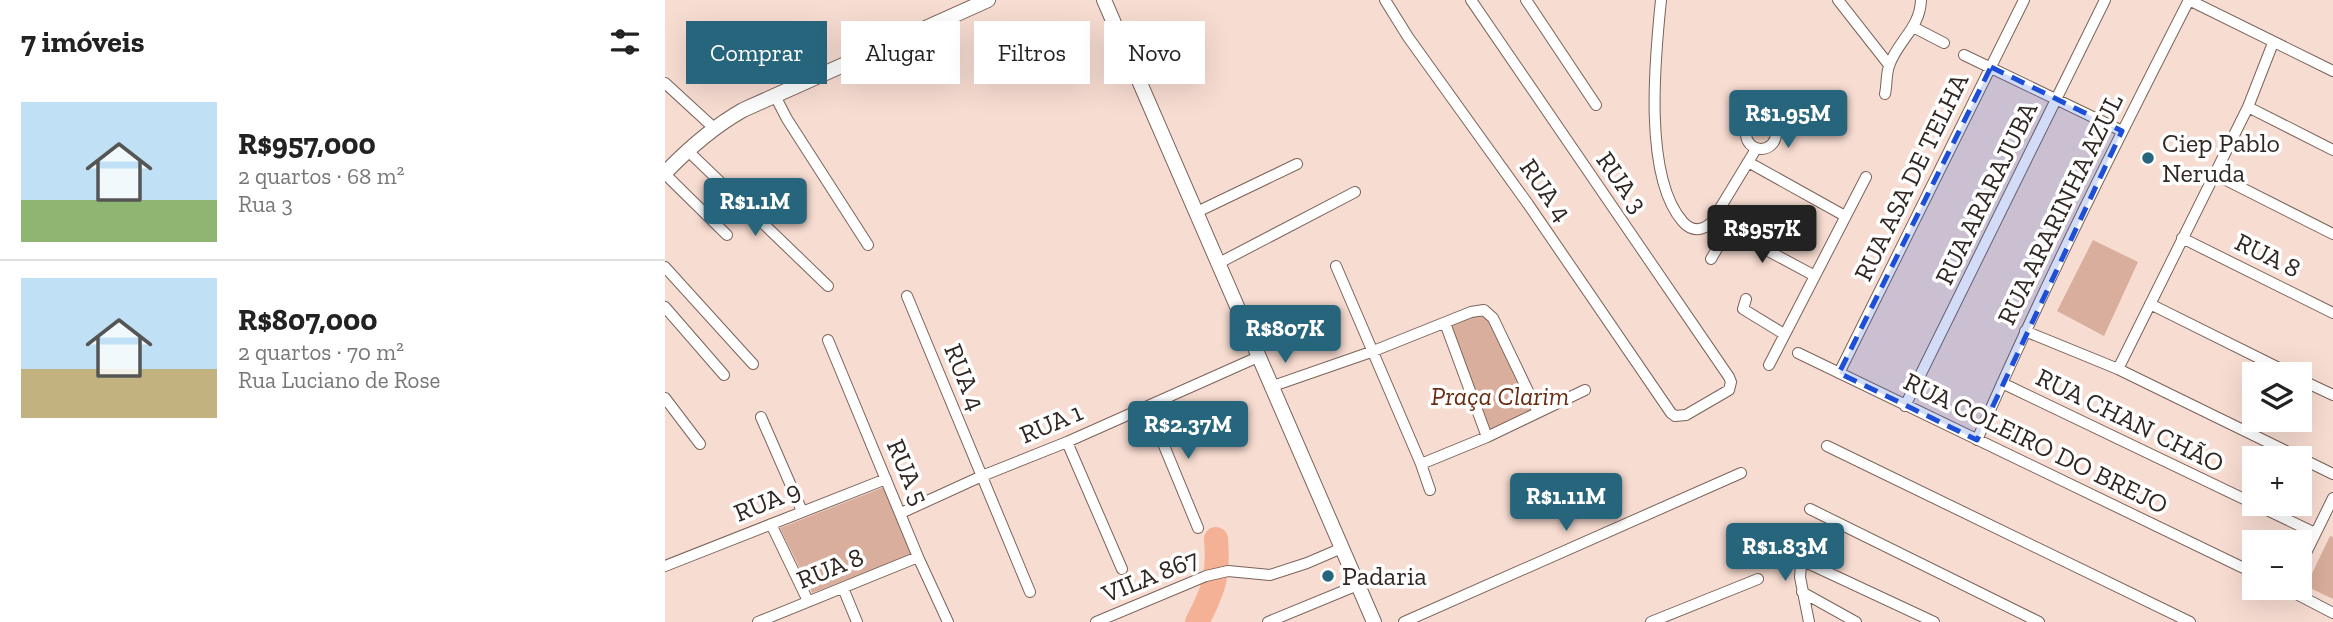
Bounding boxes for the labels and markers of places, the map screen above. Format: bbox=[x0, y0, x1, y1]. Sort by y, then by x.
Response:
pin: R$1.95M bbox=[1723, 90, 1853, 150]
place label: Ciep Pablo Neruda bbox=[2162, 127, 2280, 189]
marker: Ciep Pablo Neruda bbox=[2140, 150, 2156, 166]
pin: R$1.1M bbox=[698, 178, 812, 238]
pin: R$957K bbox=[1705, 205, 1819, 265]
pin: R$807K bbox=[1228, 306, 1342, 365]
pin: R$2.37M bbox=[1123, 402, 1253, 461]
pin: R$1.11M bbox=[1501, 474, 1631, 533]
pin: R$1.83M bbox=[1720, 524, 1850, 583]
place label: Padaria bbox=[1342, 560, 1427, 592]
marker: Padaria bbox=[1320, 568, 1336, 584]

